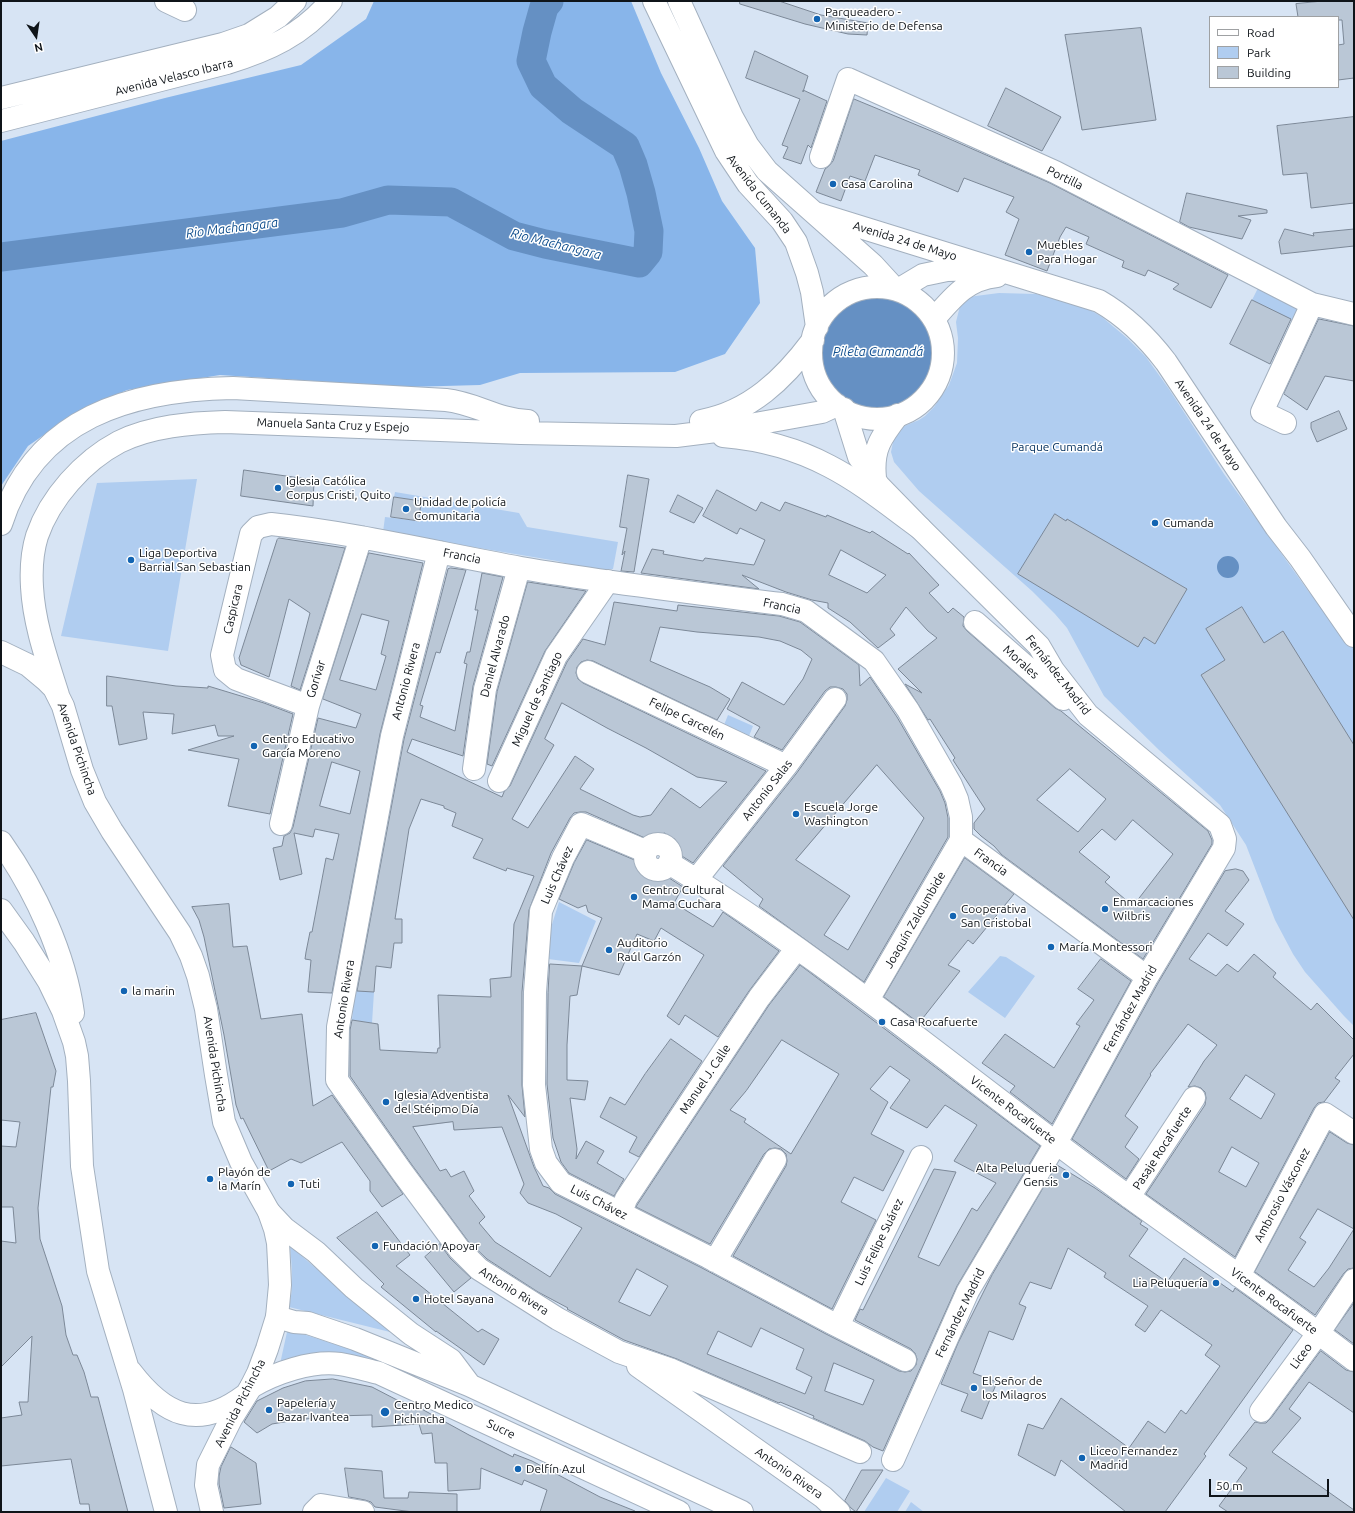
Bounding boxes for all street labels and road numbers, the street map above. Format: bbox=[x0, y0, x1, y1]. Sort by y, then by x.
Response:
street label: Avenida Velasco Ibarra bbox=[114, 55, 234, 99]
street label: Avenida Cumanda bbox=[724, 152, 794, 236]
street label: Portilla bbox=[1044, 163, 1086, 193]
street label: Avenida 24 de Mayo bbox=[851, 218, 959, 264]
street label: Avenida 24 de Mayo bbox=[1172, 376, 1244, 474]
street label: Manuela Santa Cruz y Espejo bbox=[256, 415, 410, 435]
street label: Francia bbox=[442, 545, 482, 567]
street label: Caspicara bbox=[220, 582, 246, 636]
street label: Francia bbox=[762, 595, 802, 617]
street label: Daniel Alvarado bbox=[477, 613, 513, 699]
street label: Fernández Madrid bbox=[1022, 632, 1094, 718]
street label: Antonio Rivera bbox=[389, 641, 423, 721]
street label: Morales bbox=[1000, 642, 1042, 682]
street label: Miguel de Santiago bbox=[509, 649, 565, 749]
street label: Gorívar bbox=[303, 658, 329, 700]
street label: Felipe Carcelén bbox=[647, 695, 727, 743]
street label: Avenida Pichincha bbox=[54, 701, 100, 797]
street label: Antonio Salas bbox=[739, 757, 795, 823]
street label: Luis Chávez bbox=[538, 844, 576, 906]
street label: Francia bbox=[971, 845, 1011, 879]
street label: Joaquín Zaldumbide bbox=[881, 869, 949, 971]
street label: Antonio Rivera bbox=[331, 959, 357, 1039]
street label: Fernández Madrid bbox=[1100, 963, 1160, 1055]
street label: Avenida Pichincha bbox=[200, 1015, 230, 1113]
street label: Manuel J. Calle bbox=[676, 1041, 734, 1117]
street label: Vicente Rocafuerte bbox=[967, 1073, 1059, 1147]
street label: Pasaje Rocafuerte bbox=[1130, 1103, 1194, 1193]
street label: Ambrosio Vásconez bbox=[1251, 1145, 1313, 1245]
street label: Luis Chávez bbox=[568, 1181, 630, 1223]
street label: Luis Felipe Suárez bbox=[852, 1196, 906, 1288]
street label: Antonio Rivera bbox=[477, 1264, 551, 1318]
street label: Vicente Rocafuerte bbox=[1228, 1265, 1320, 1337]
street label: Fernández Madrid bbox=[932, 1266, 988, 1360]
street label: Liceo bbox=[1287, 1340, 1315, 1372]
street label: Avenida Pichincha bbox=[212, 1357, 268, 1449]
street label: Sucre bbox=[484, 1416, 518, 1442]
street label: Antonio Rivera bbox=[752, 1444, 826, 1502]

